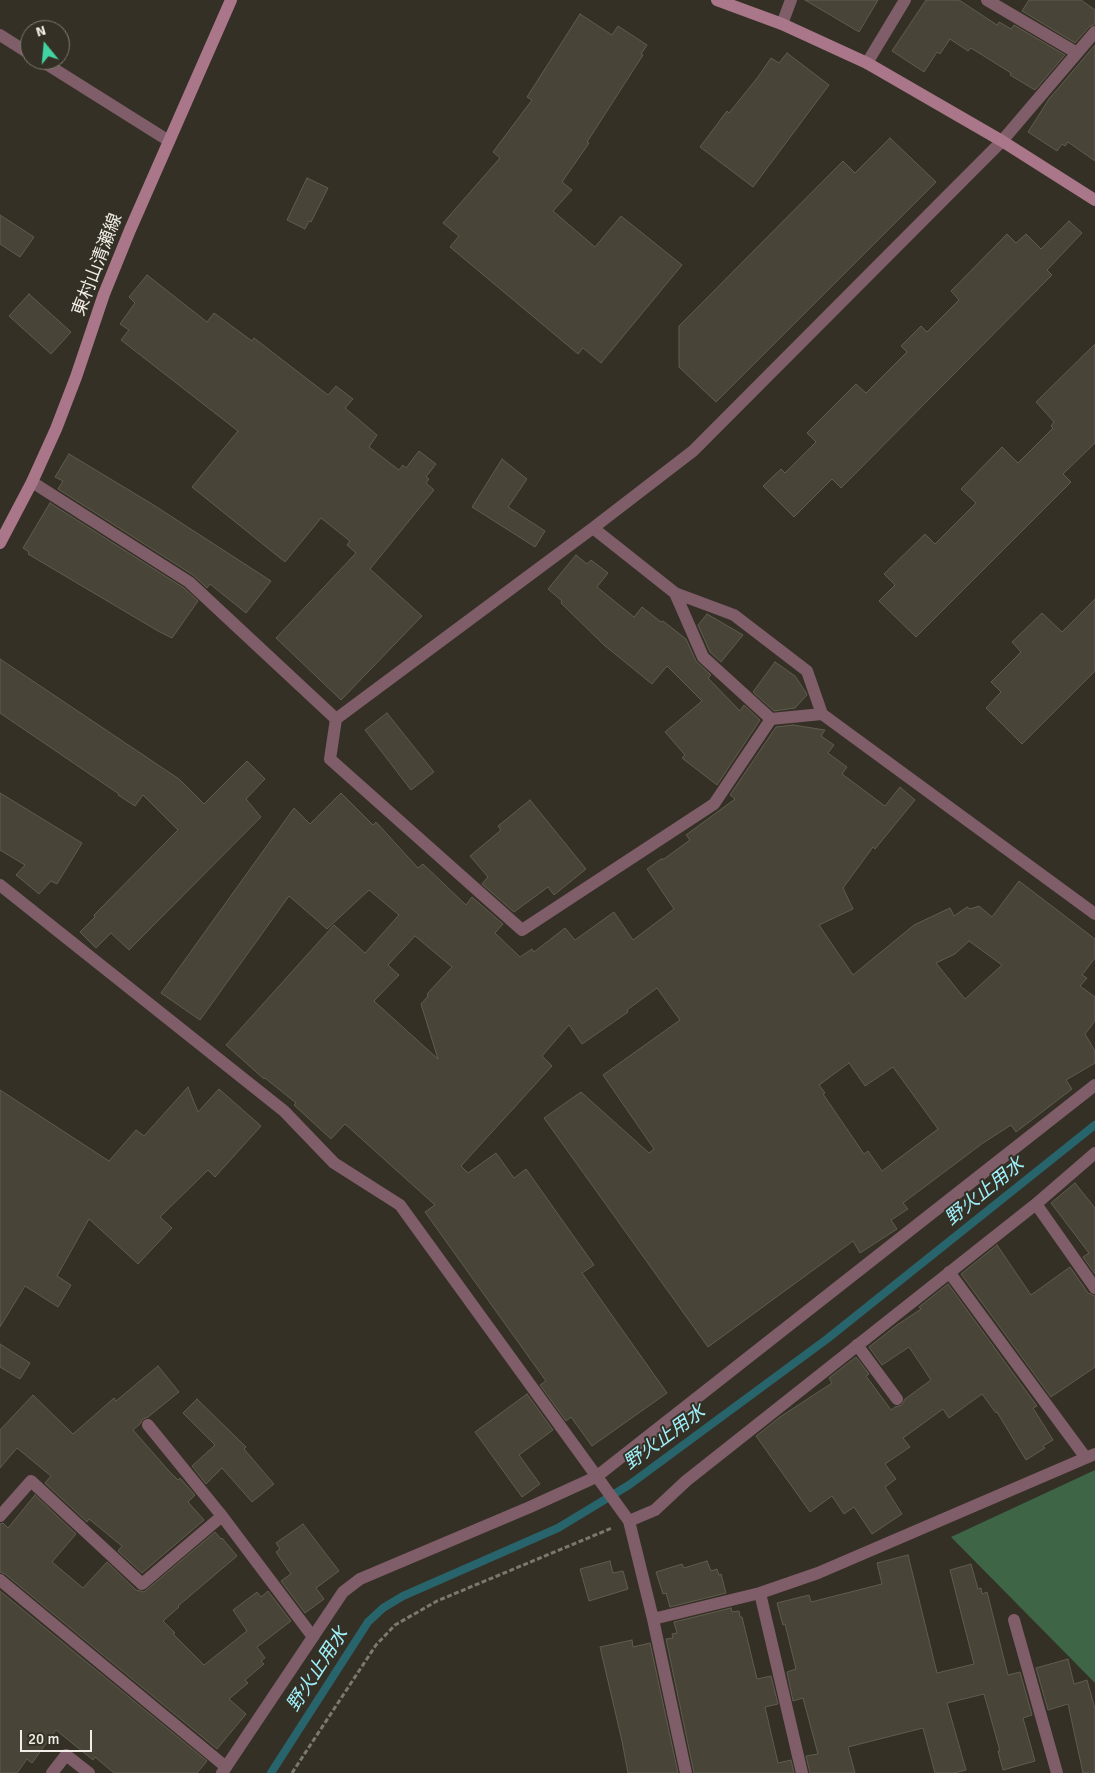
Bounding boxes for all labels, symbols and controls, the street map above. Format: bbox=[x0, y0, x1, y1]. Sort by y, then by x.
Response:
north arrow bbox=[20, 20, 70, 70]
text: N bbox=[34, 22, 48, 41]
street label: 東村山清瀬線 bbox=[69, 211, 127, 319]
water label: 野火止用水 bbox=[941, 1153, 1029, 1231]
water label: 野火止用水 bbox=[620, 1401, 710, 1475]
water label: 野火止用水 bbox=[283, 1624, 353, 1716]
scale bar bbox=[22, 1720, 95, 1752]
text: 20 m bbox=[28, 1730, 59, 1748]

